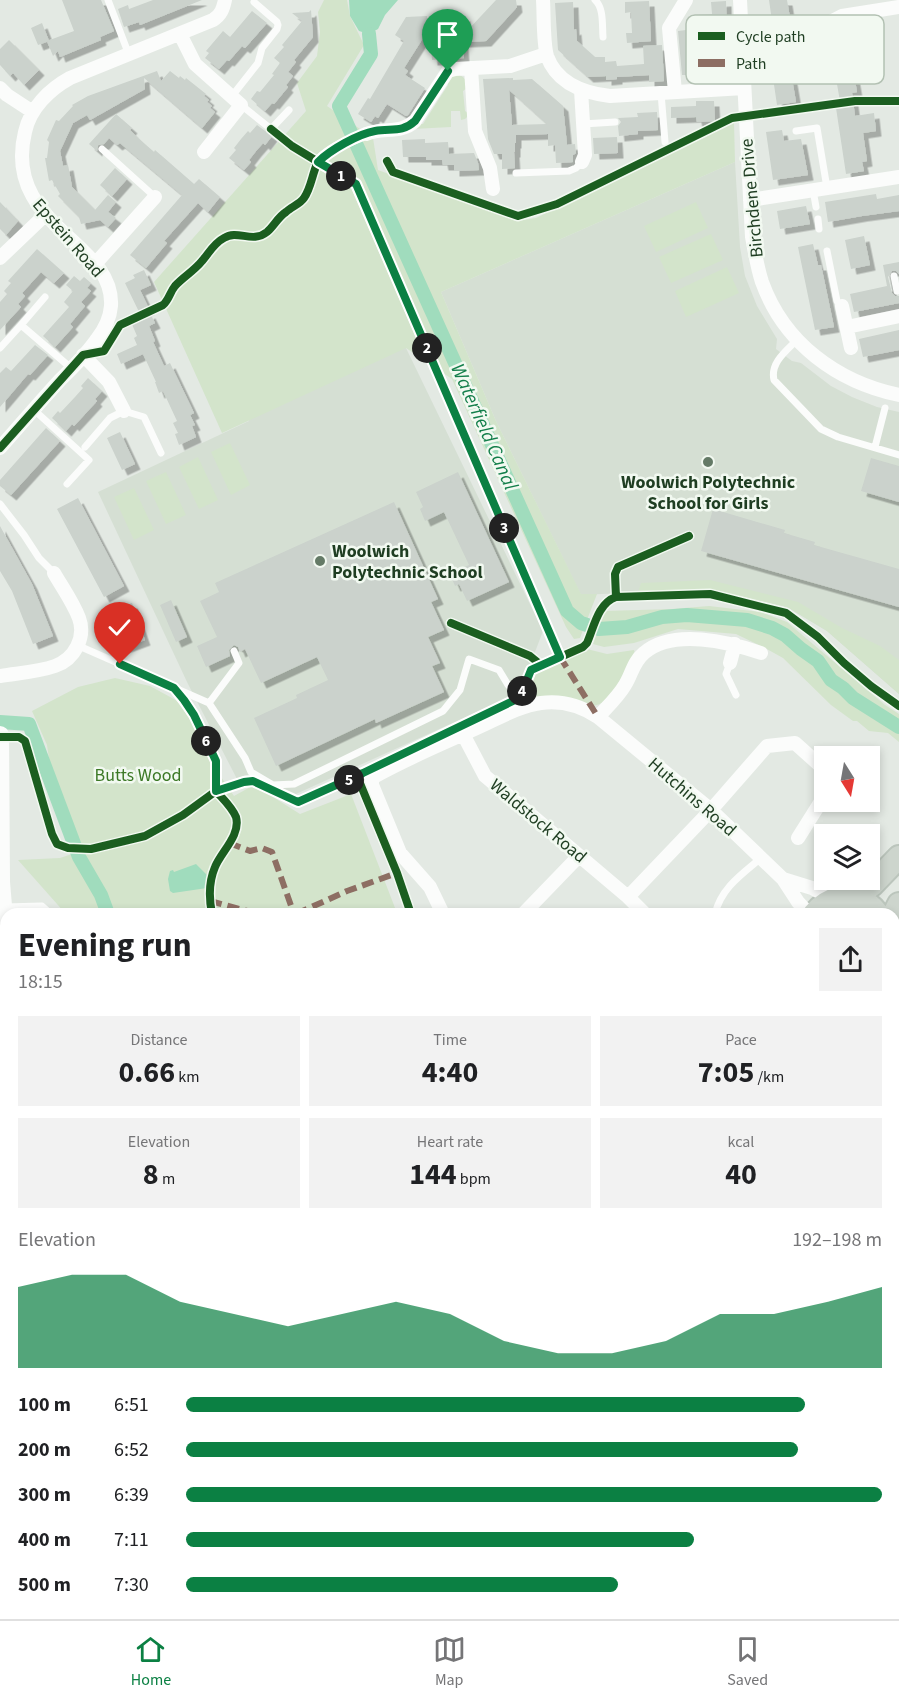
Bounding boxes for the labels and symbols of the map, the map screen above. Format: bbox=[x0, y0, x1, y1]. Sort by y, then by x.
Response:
pin bbox=[422, 9, 473, 71]
legend bbox=[686, 15, 884, 84]
text: Cycle path bbox=[736, 26, 805, 48]
text: Path bbox=[736, 53, 766, 75]
street label: Birchdene Drive bbox=[734, 137, 770, 259]
pin: 1 bbox=[326, 161, 356, 191]
street label: Epstein Road bbox=[26, 193, 110, 283]
pin: 2 bbox=[412, 333, 442, 363]
water label: Waterfield Canal bbox=[444, 359, 524, 495]
marker: Woolwich Polytechnic School for Girls bbox=[701, 455, 715, 469]
place label: Woolwich Polytechnic School for Girls bbox=[621, 470, 796, 516]
pin: 3 bbox=[489, 513, 519, 543]
place label: Woolwich Polytechnic School bbox=[332, 539, 483, 585]
marker: Woolwich Polytechnic School bbox=[313, 554, 327, 568]
pin bbox=[94, 602, 145, 664]
pin: 4 bbox=[507, 676, 537, 706]
pin: 6 bbox=[191, 726, 221, 756]
north arrow bbox=[814, 746, 880, 812]
street label: Hutchins Road bbox=[643, 752, 741, 842]
park label: Butts Wood bbox=[95, 763, 181, 788]
pin: 5 bbox=[334, 765, 364, 795]
street label: Waldstock Road bbox=[484, 773, 592, 869]

